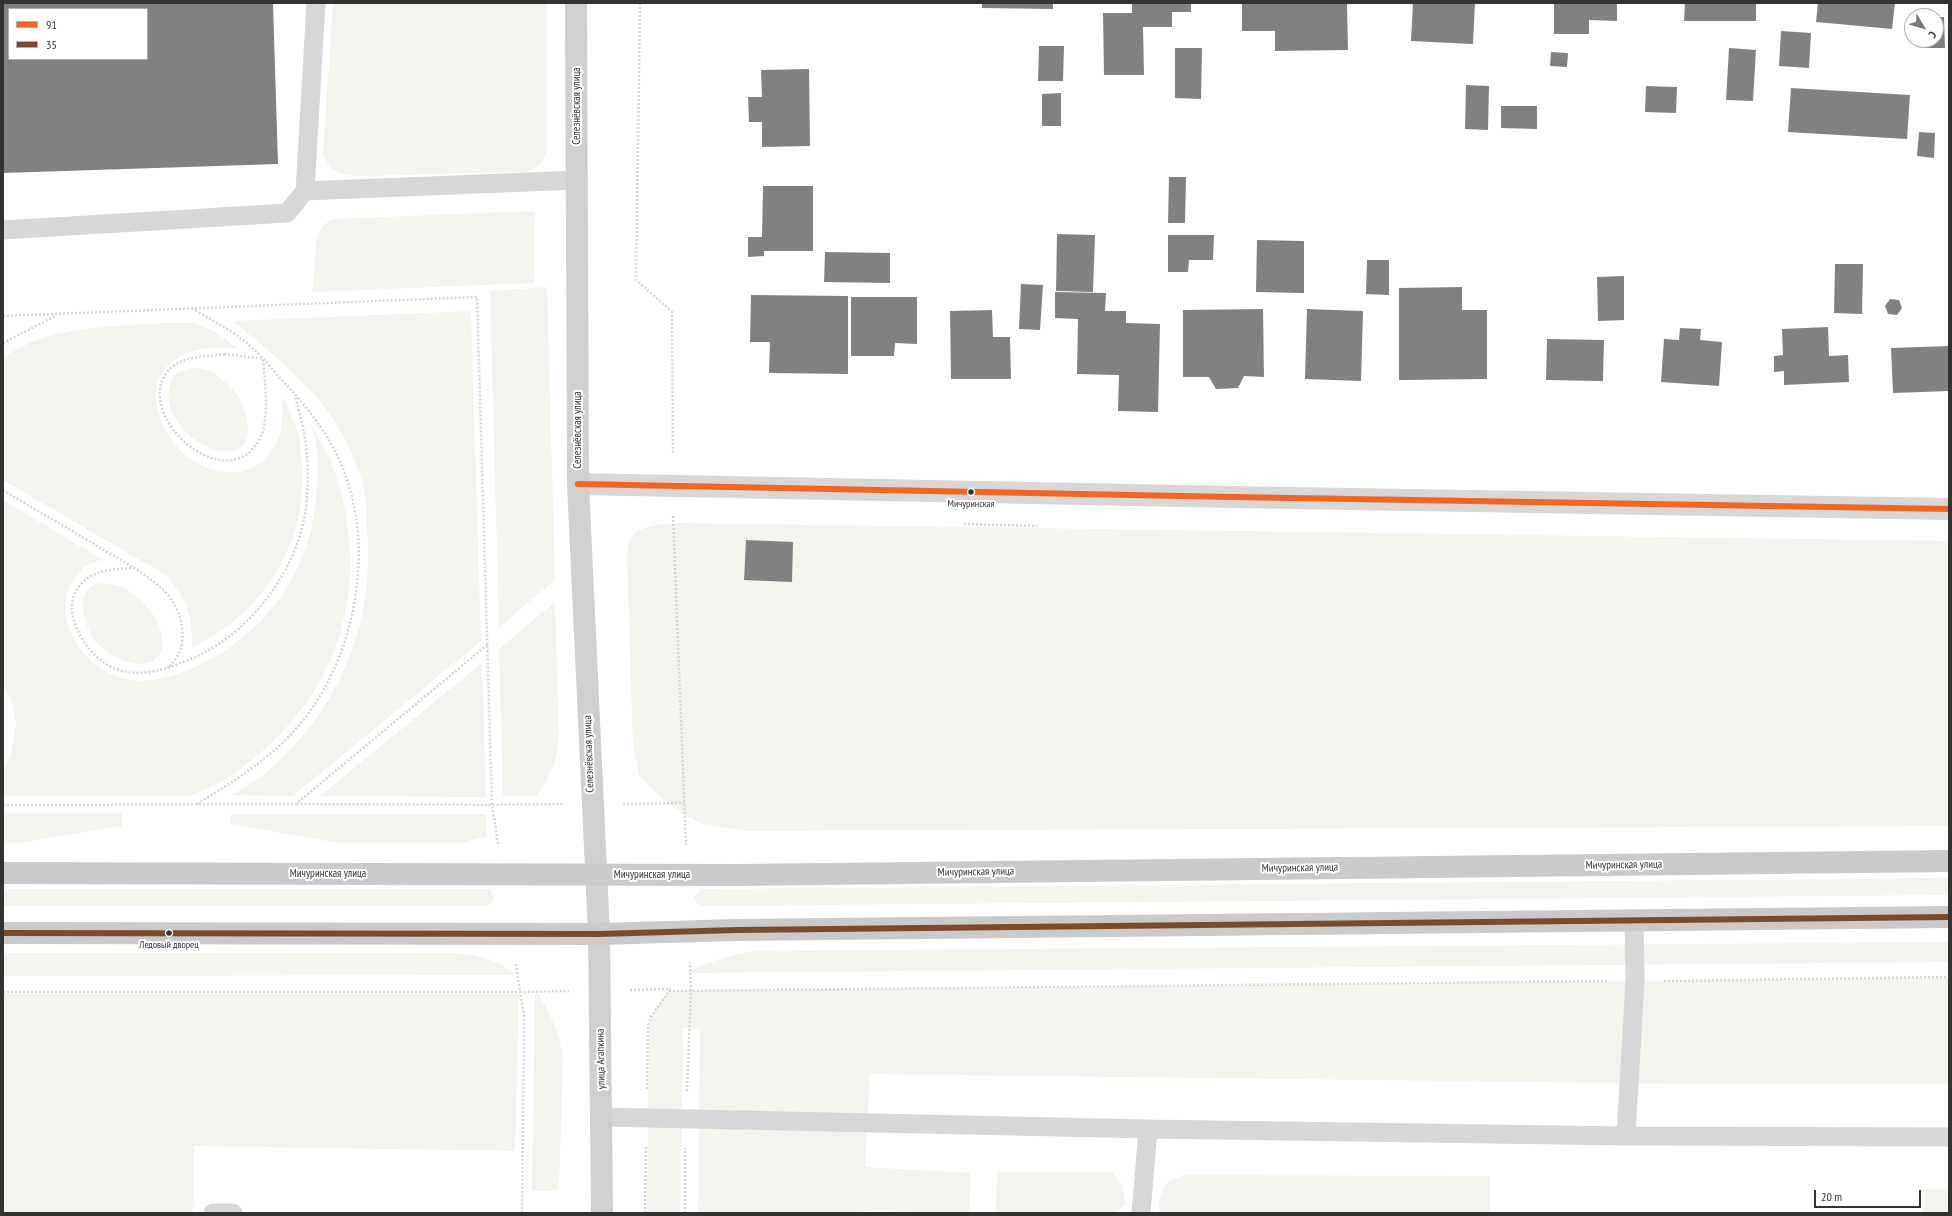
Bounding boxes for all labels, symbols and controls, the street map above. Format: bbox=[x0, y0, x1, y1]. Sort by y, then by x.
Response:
legend bbox=[8, 8, 148, 60]
north arrow bbox=[1904, 8, 1944, 48]
text: 91 bbox=[46, 17, 57, 32]
text: С bbox=[1926, 28, 1940, 41]
text: 35 bbox=[46, 37, 57, 52]
street label: Селезнёвская улица bbox=[570, 67, 584, 145]
street label: Селезнёвская улица bbox=[571, 391, 585, 469]
marker: Мичуринская bbox=[966, 487, 976, 497]
place label: Мичуринская bbox=[948, 498, 994, 510]
street label: Селезнёвская улица bbox=[581, 715, 597, 793]
street label: Мичуринская улица bbox=[1586, 858, 1662, 872]
street label: Мичуринская улица bbox=[1262, 861, 1338, 875]
street label: Мичуринская улица bbox=[938, 865, 1014, 879]
street label: Мичуринская улица bbox=[290, 867, 366, 881]
street label: Мичуринская улица bbox=[614, 868, 690, 882]
marker: Ледовый дворец bbox=[164, 928, 174, 938]
place label: Ледовый дворец bbox=[139, 939, 199, 951]
street label: улица Агапкина bbox=[594, 1029, 608, 1089]
scale bar bbox=[1816, 1182, 1923, 1208]
text: 20 m bbox=[1821, 1189, 1842, 1204]

